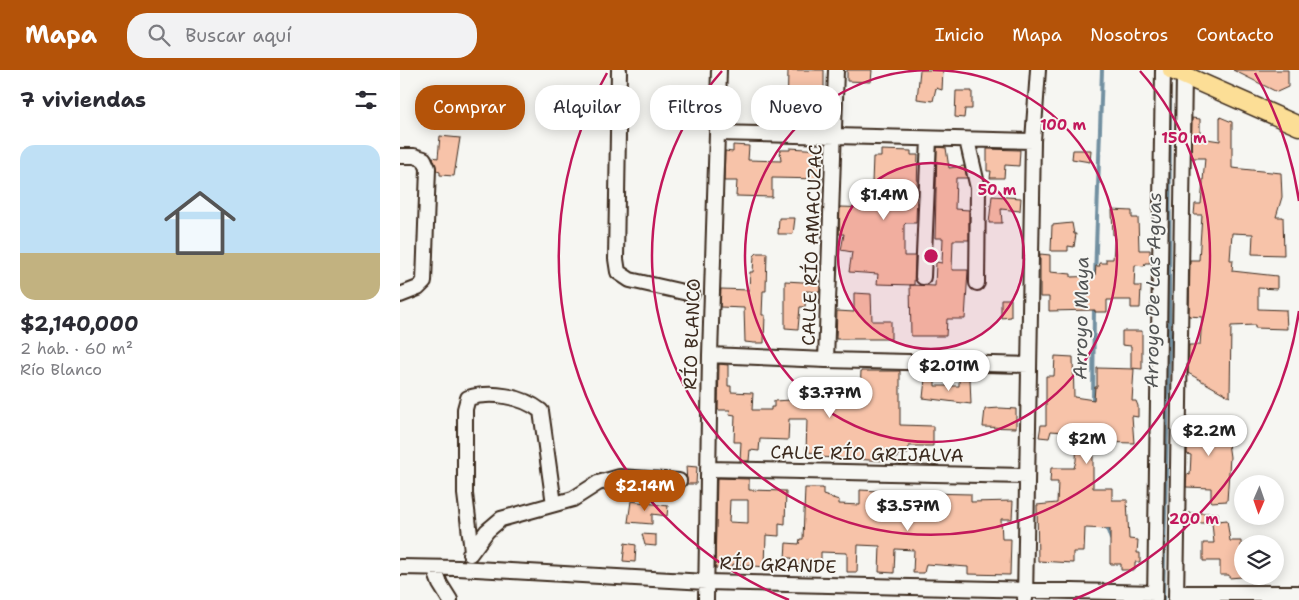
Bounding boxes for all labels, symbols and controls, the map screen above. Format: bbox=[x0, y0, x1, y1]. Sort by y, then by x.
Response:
search box bbox=[127, 13, 477, 58]
text: Mapa bbox=[25, 19, 97, 51]
icon: search bbox=[145, 21, 173, 49]
text: Buscar aquí bbox=[185, 23, 292, 48]
text: Inicio bbox=[935, 23, 984, 47]
text: Mapa bbox=[1012, 23, 1062, 47]
text: Nosotros bbox=[1090, 23, 1168, 47]
text: Contacto bbox=[1196, 23, 1274, 47]
chip: Comprar bbox=[415, 85, 525, 130]
chip: Alquilar bbox=[535, 85, 640, 130]
chip: Filtros bbox=[650, 85, 741, 130]
chip: Nuevo bbox=[751, 85, 841, 130]
text: 7 viviendas bbox=[20, 86, 146, 114]
icon: filters bbox=[352, 86, 380, 114]
text: 100 m bbox=[1040, 115, 1086, 135]
text: 150 m bbox=[1161, 128, 1207, 148]
street label: CALLE RÍO AMACUZAC bbox=[796, 144, 828, 346]
icon: home bbox=[155, 178, 245, 268]
pin: $1.4M bbox=[849, 178, 919, 221]
text: 50 m bbox=[978, 180, 1017, 200]
text: $1.4M bbox=[860, 184, 908, 205]
water label: Arroyo De Las Aguas bbox=[1139, 192, 1167, 388]
centre of rings bbox=[922, 247, 940, 265]
water label: Arroyo Maya bbox=[1067, 256, 1095, 380]
street label: RÍO BLANCO bbox=[678, 278, 706, 390]
text: $2,140,000 bbox=[20, 310, 139, 338]
text: 2 hab. · 60 m² bbox=[20, 338, 133, 359]
pin: $2.01M bbox=[908, 350, 990, 392]
text: $2.01M bbox=[919, 355, 979, 376]
text: Río Blanco bbox=[20, 359, 102, 380]
pin: $3.77M bbox=[789, 376, 871, 419]
text: $3.77M bbox=[799, 382, 861, 403]
pin: $2.2M bbox=[1174, 414, 1244, 457]
text: $2.2M bbox=[1182, 420, 1236, 441]
pin: $2M bbox=[1063, 422, 1111, 465]
text: $2M bbox=[1068, 428, 1106, 449]
street label: CALLE RÍO GRIJALVA bbox=[770, 440, 964, 468]
pin: $2.14M bbox=[604, 470, 686, 512]
text: $2.14M bbox=[615, 475, 675, 496]
north arrow bbox=[1234, 475, 1284, 525]
map controls bbox=[1234, 475, 1284, 585]
pin: $3.57M bbox=[867, 490, 949, 532]
text: $3.57M bbox=[876, 495, 940, 516]
text: 200 m bbox=[1169, 509, 1219, 529]
button: layers bbox=[1234, 535, 1284, 585]
street label: RÍO GRANDE bbox=[719, 551, 837, 579]

